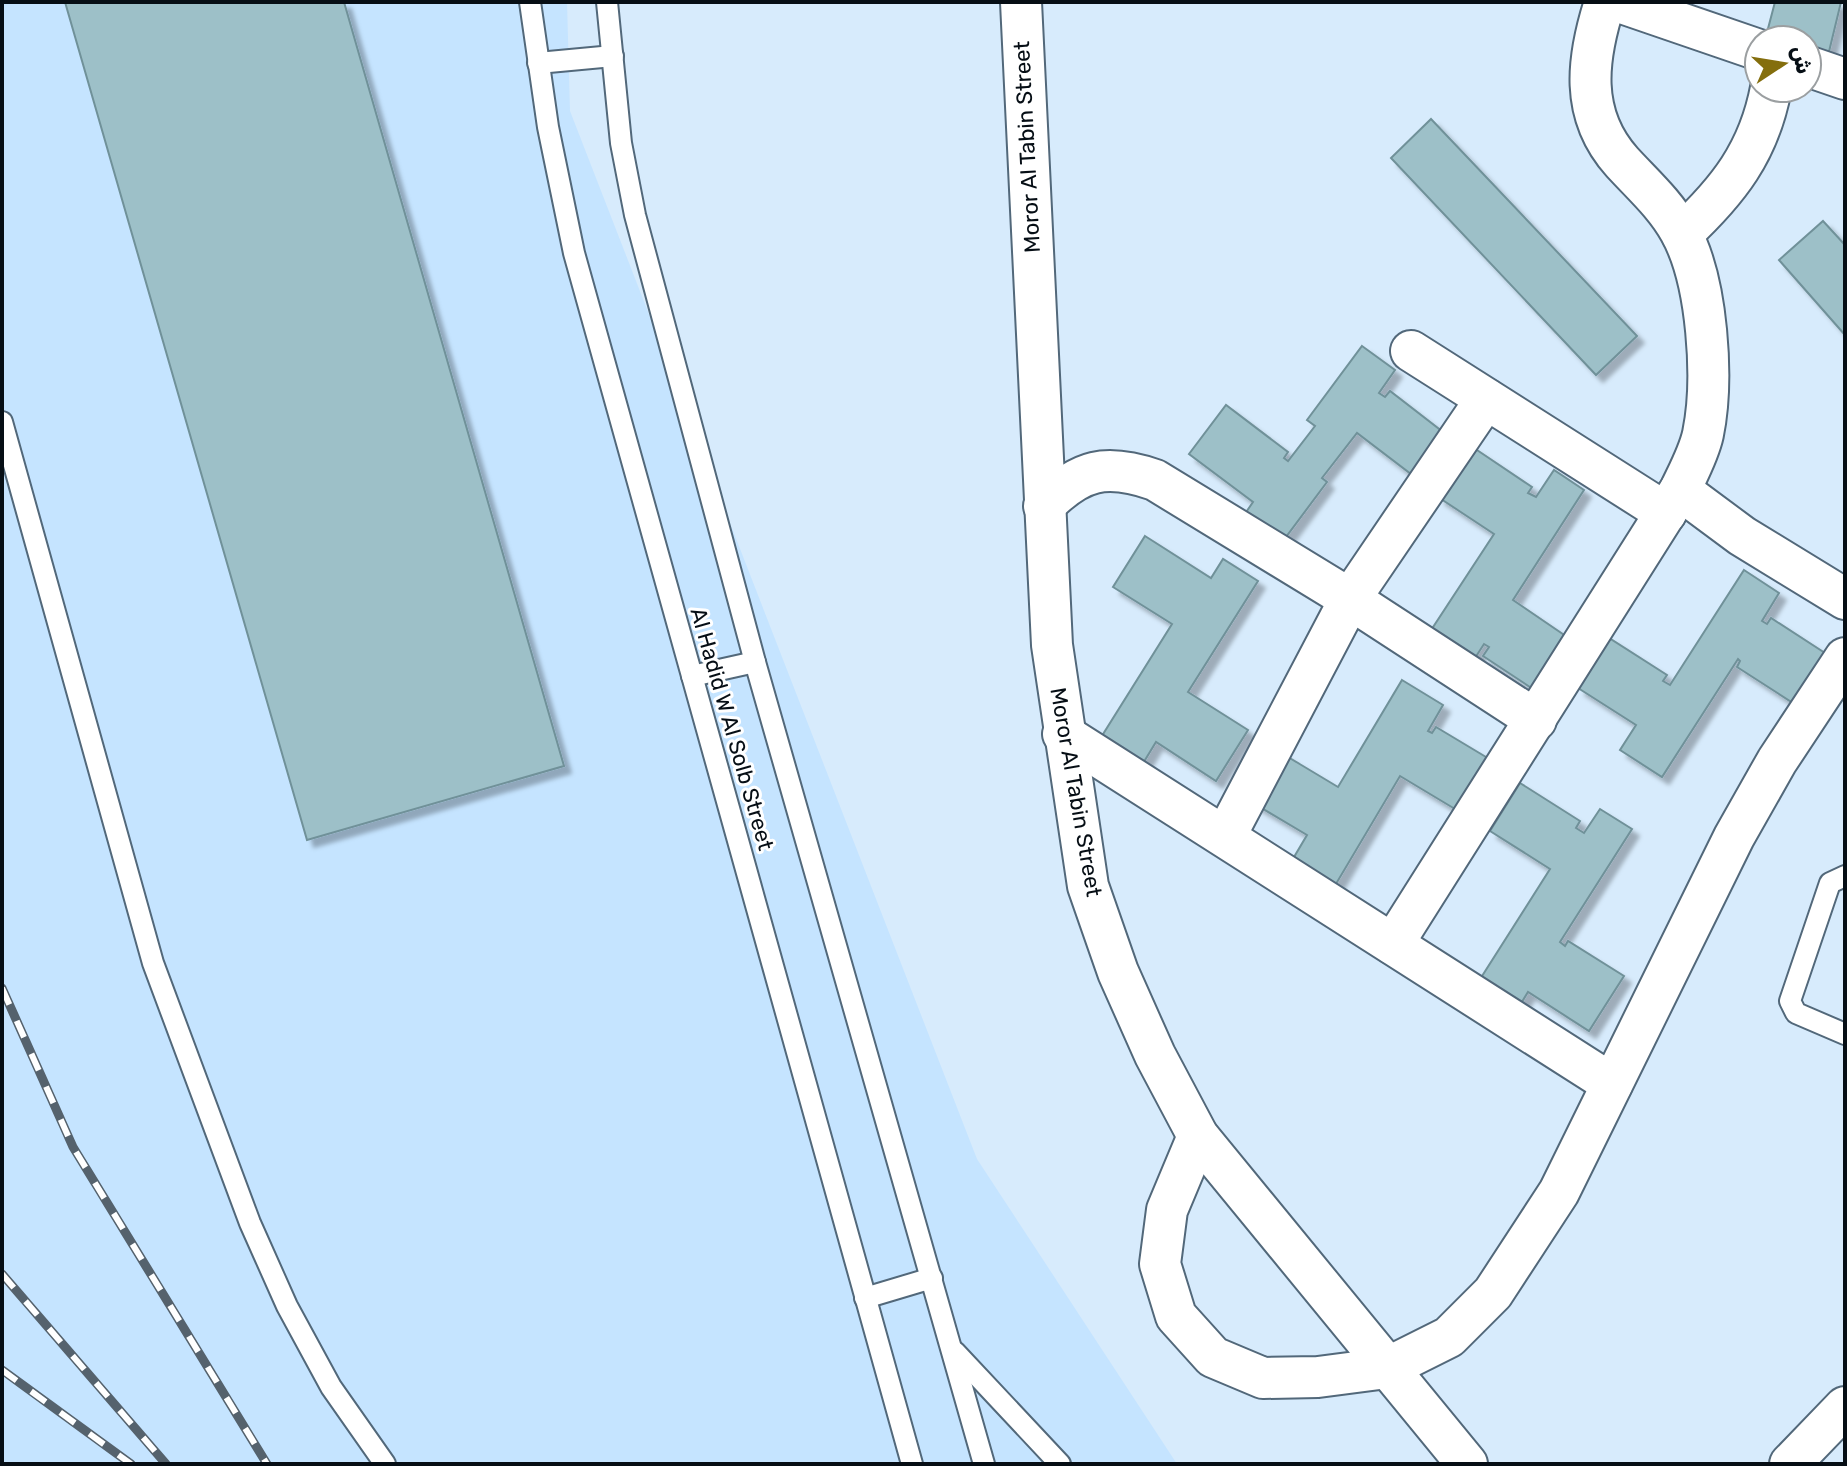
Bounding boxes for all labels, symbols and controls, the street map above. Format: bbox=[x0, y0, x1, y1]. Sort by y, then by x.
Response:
north arrow bbox=[1743, 24, 1823, 104]
street label: Moror Al Tabin Street bbox=[1008, 40, 1046, 254]
text: ش bbox=[1786, 44, 1818, 76]
street label: Al Hadid W Al Solb Street bbox=[684, 605, 780, 854]
street label: Moror Al Tabin Street bbox=[1044, 685, 1108, 899]

